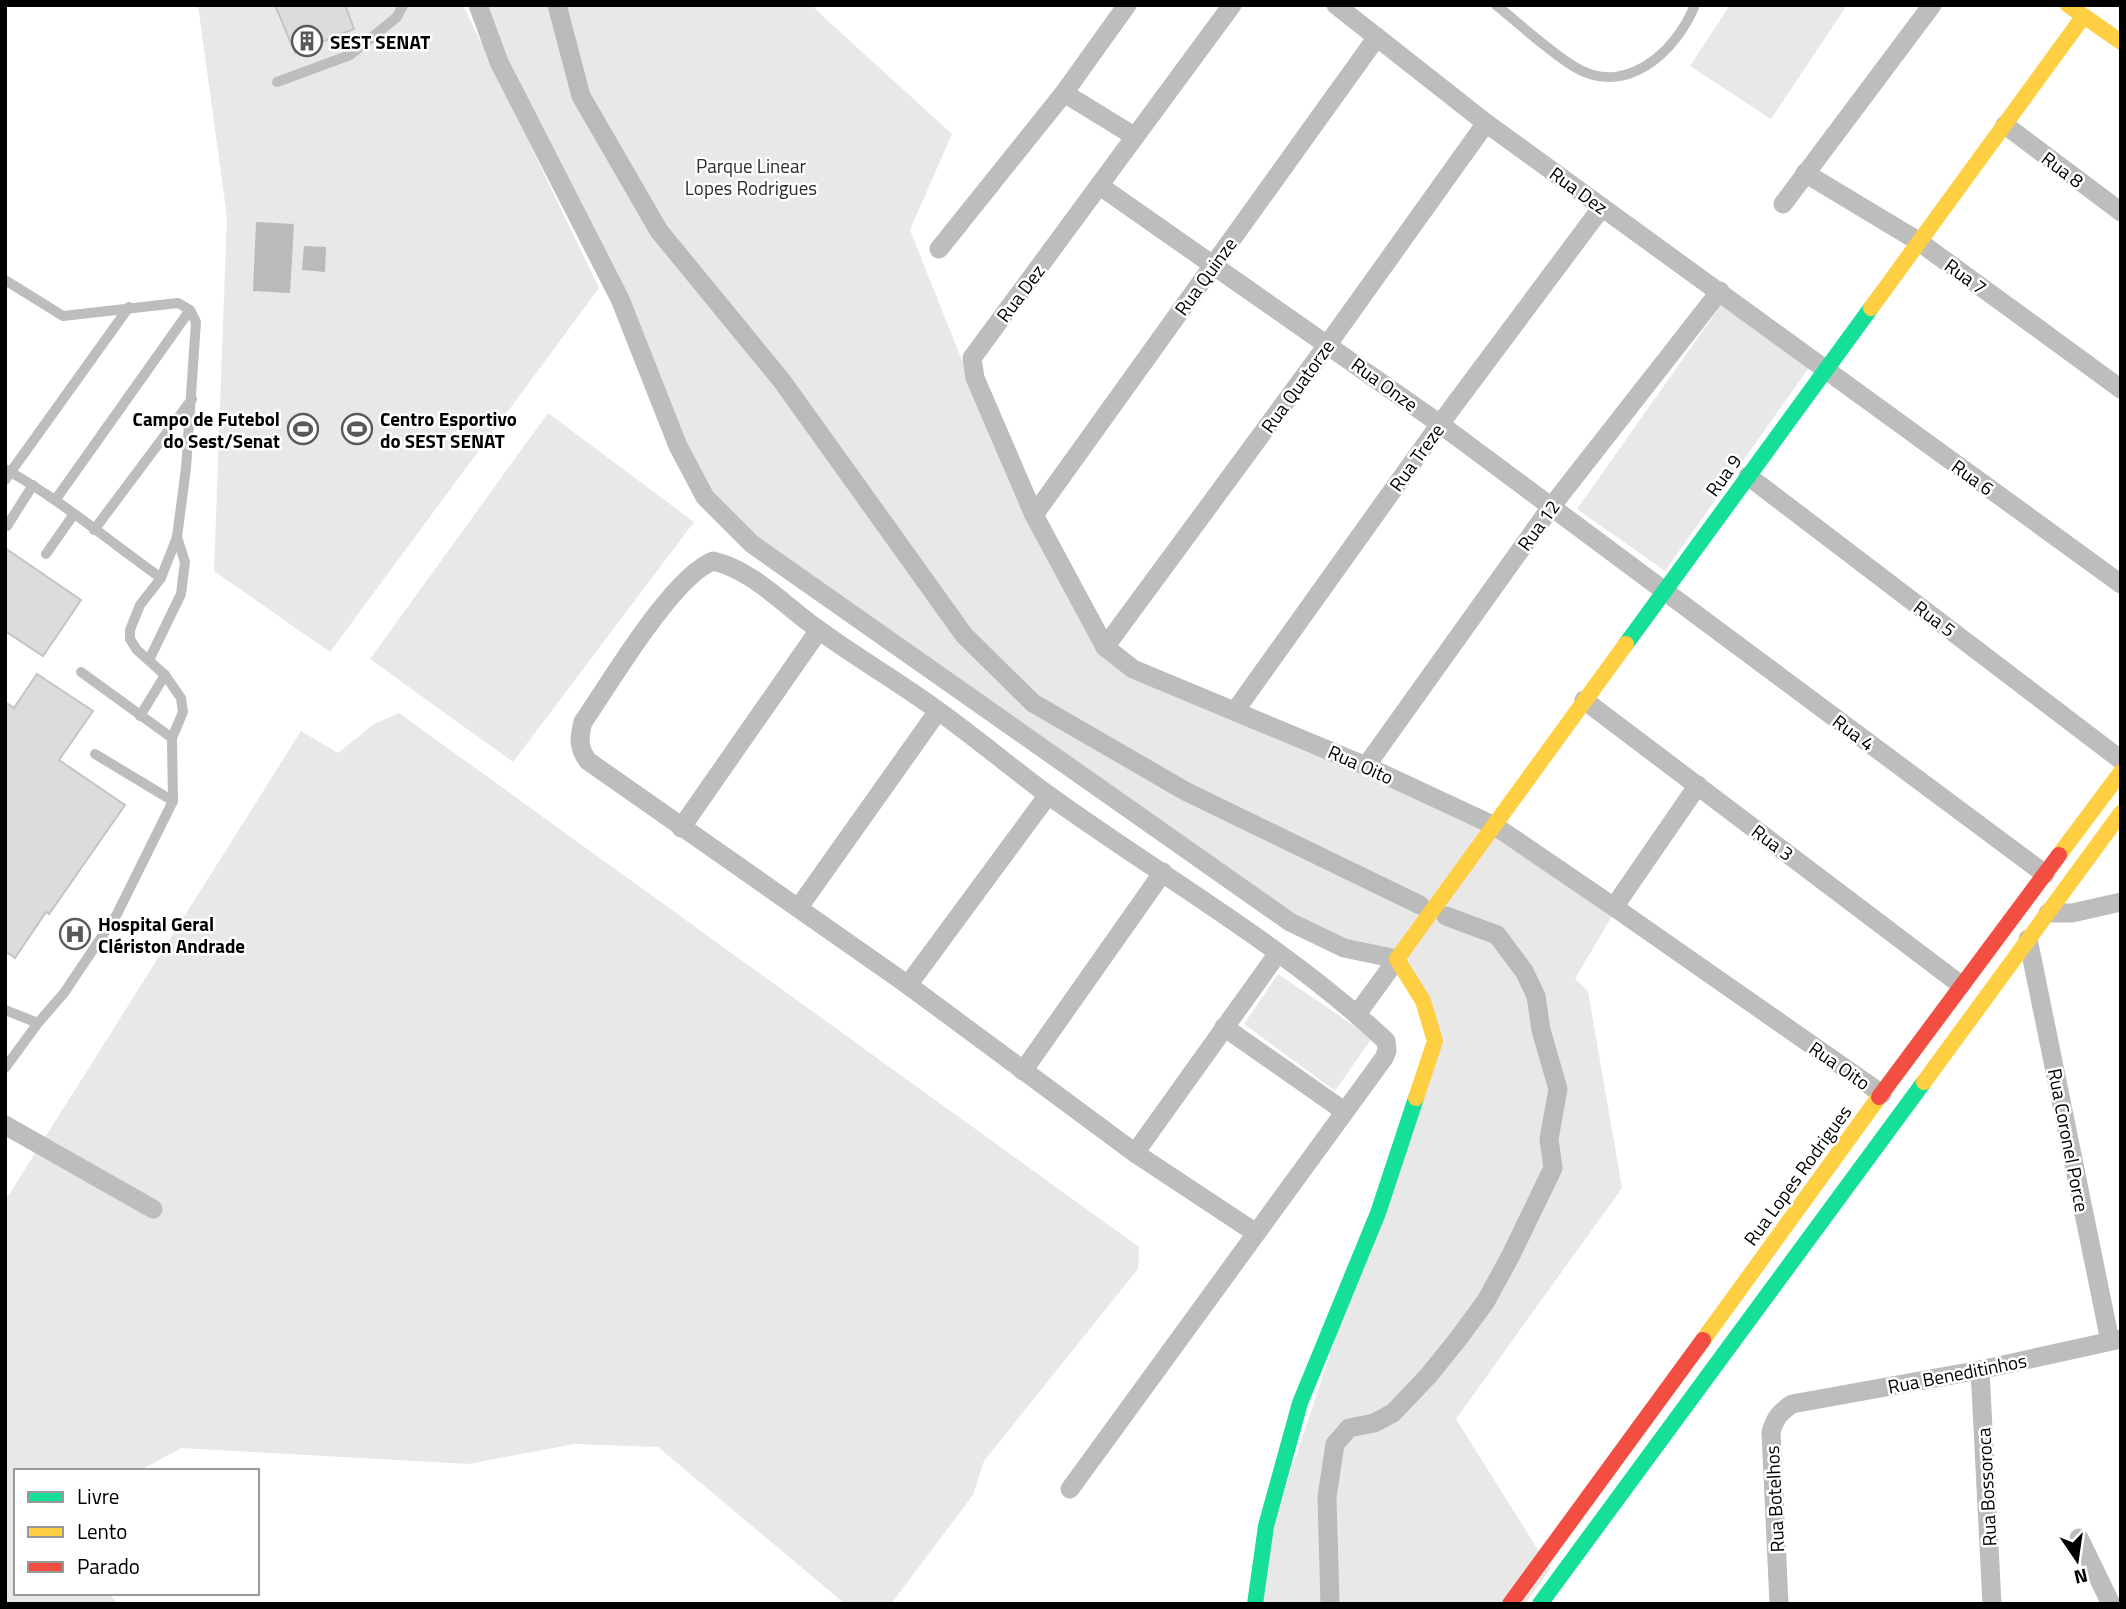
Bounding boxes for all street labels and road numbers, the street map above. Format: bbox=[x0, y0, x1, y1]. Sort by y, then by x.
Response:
street label: Rua 8 bbox=[2036, 144, 2090, 195]
street label: Rua Dez bbox=[1544, 159, 1614, 221]
street label: Rua Quinze bbox=[1167, 231, 1243, 321]
street label: Rua 7 bbox=[1939, 251, 1993, 301]
street label: Rua Dez bbox=[989, 258, 1051, 328]
street label: Rua Quatorze bbox=[1253, 333, 1341, 439]
street label: Rua Onze bbox=[1346, 350, 1424, 418]
street label: Rua Treze bbox=[1381, 417, 1451, 497]
street label: Rua 9 bbox=[1698, 448, 1748, 502]
street label: Rua 6 bbox=[1946, 452, 2000, 502]
street label: Rua 12 bbox=[1510, 494, 1566, 556]
street label: Rua 5 bbox=[1908, 593, 1962, 643]
street label: Rua 4 bbox=[1827, 707, 1881, 757]
street label: Rua Oito bbox=[1324, 737, 1398, 791]
street label: Rua 3 bbox=[1746, 817, 1800, 867]
street label: Rua Oito bbox=[1803, 1033, 1877, 1097]
street label: Rua Coronel Porce bbox=[2041, 1066, 2097, 1214]
street label: Rua Lopes Rodrigues bbox=[1736, 1098, 1858, 1251]
street label: Rua Beneditinhos bbox=[1885, 1345, 2029, 1401]
street label: Rua Bossoroca bbox=[1968, 1426, 2004, 1547]
street label: Rua Botelhos bbox=[1757, 1445, 1791, 1553]

